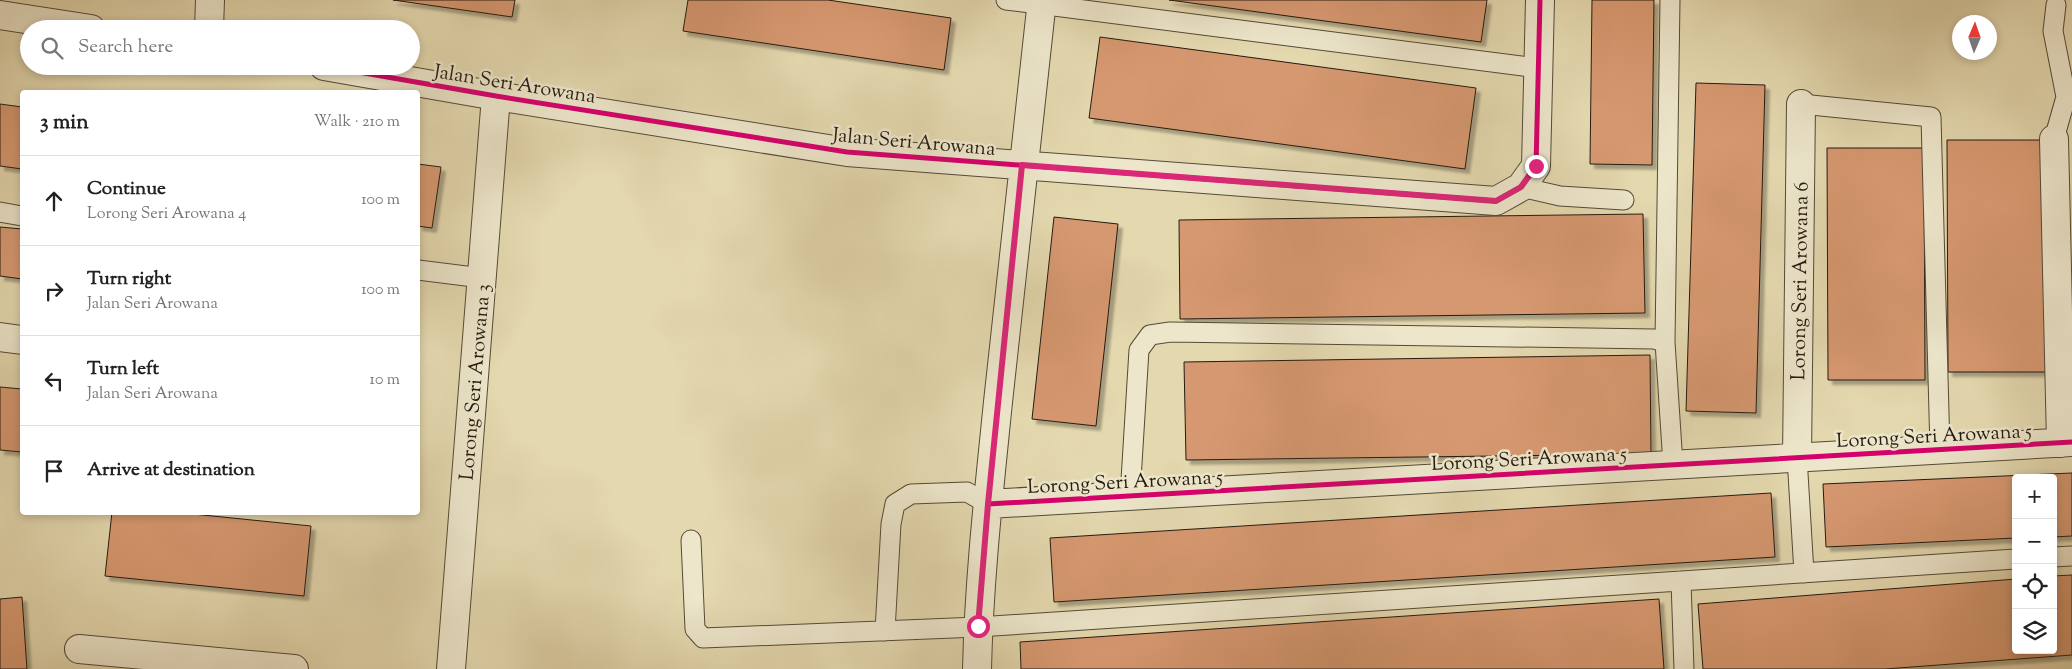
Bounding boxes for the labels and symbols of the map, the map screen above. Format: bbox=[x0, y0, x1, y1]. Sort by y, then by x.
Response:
north arrow bbox=[1952, 15, 1997, 60]
street label: Jalan Seri Arowana bbox=[431, 58, 598, 113]
street label: Jalan Seri Arowana bbox=[830, 122, 996, 165]
route end bbox=[1525, 155, 1548, 178]
street label: Lorong Seri Arowana 6 bbox=[1785, 181, 1818, 381]
street label: Lorong Seri Arowana 3 bbox=[453, 283, 500, 482]
street label: Lorong Seri Arowana 5 bbox=[1836, 418, 2033, 457]
street label: Lorong Seri Arowana 5 bbox=[1431, 441, 1628, 480]
street label: Lorong Seri Arowana 5 bbox=[1027, 464, 1224, 503]
route start bbox=[967, 615, 990, 638]

